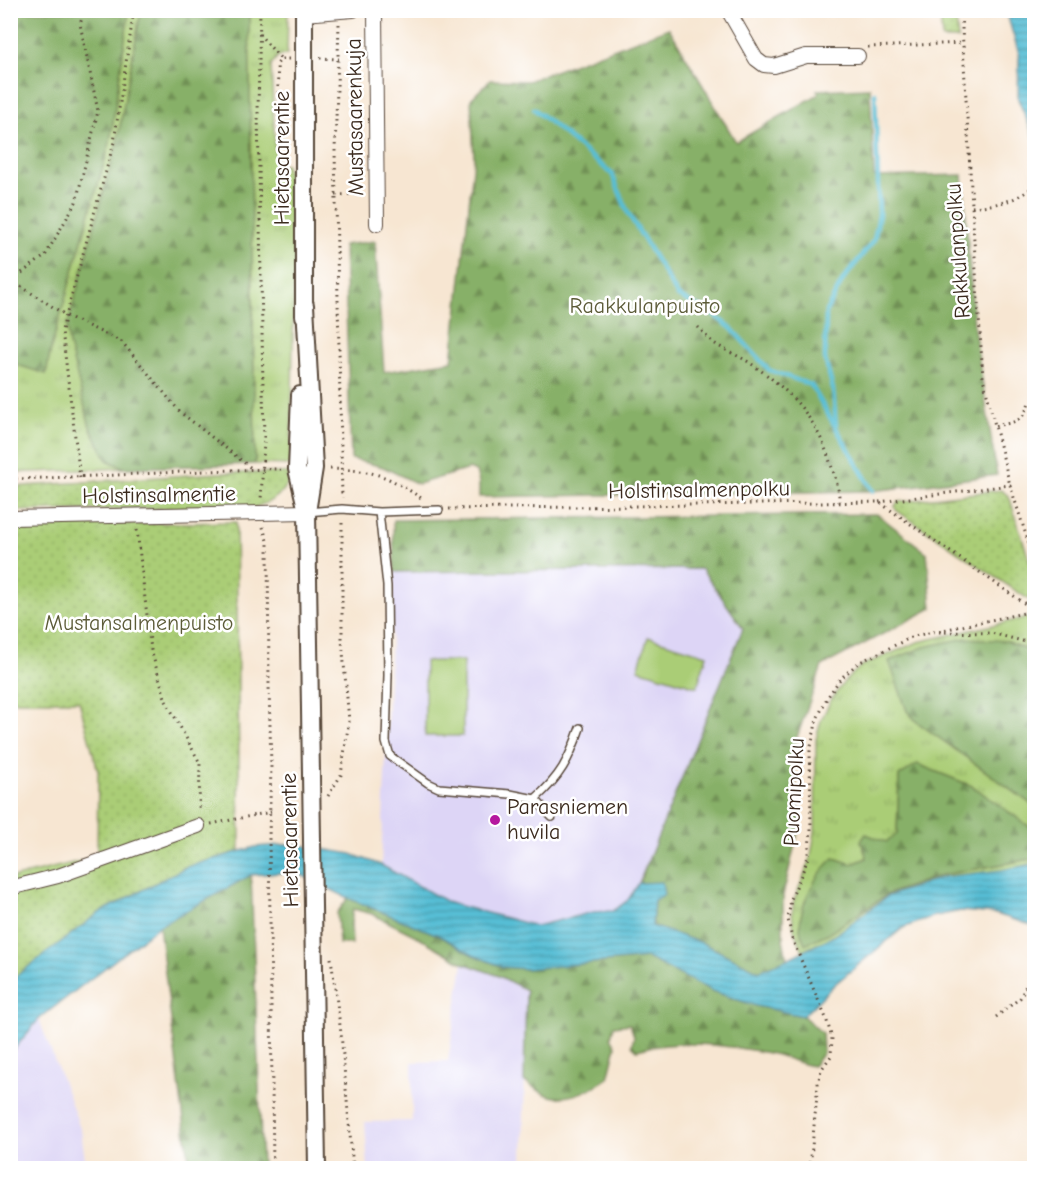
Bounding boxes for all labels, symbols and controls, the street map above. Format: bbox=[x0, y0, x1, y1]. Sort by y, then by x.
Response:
street label: Mustasaarenkuja bbox=[341, 38, 369, 196]
street label: Hietasaarentie bbox=[269, 91, 295, 225]
street label: Rakkulanpolku bbox=[940, 183, 976, 319]
park label: Raakkulanpuisto bbox=[570, 293, 720, 319]
street label: Holstinsalmenpolku bbox=[608, 475, 790, 505]
street label: Holstinsalmentie bbox=[82, 481, 236, 509]
park label: Mustansalmenpuisto bbox=[44, 610, 234, 636]
street label: Puomipolku bbox=[778, 737, 810, 847]
street label: Hietasaarentie bbox=[276, 773, 304, 907]
place label: Parasniemen huvila bbox=[507, 794, 628, 845]
marker: Parasniemen huvila bbox=[488, 813, 502, 827]

